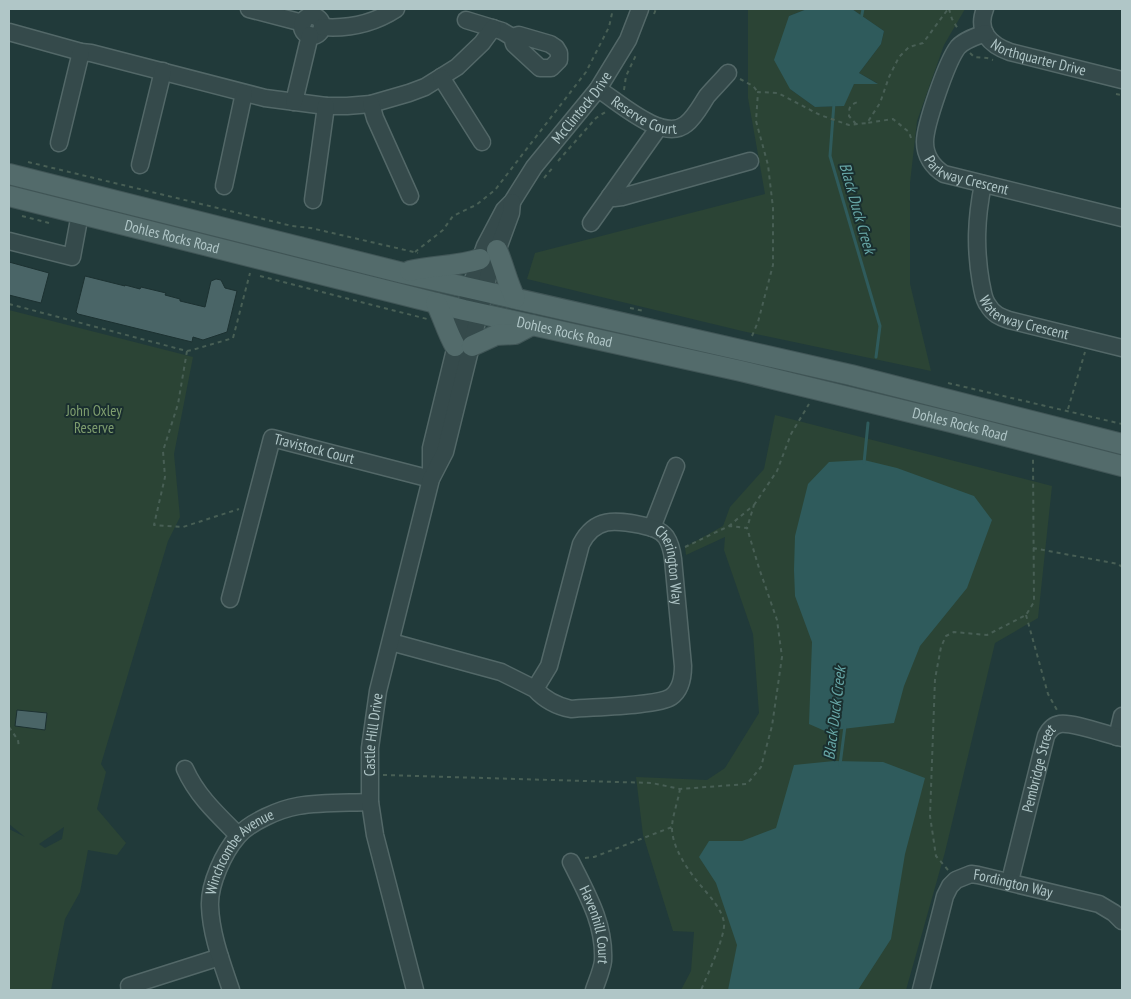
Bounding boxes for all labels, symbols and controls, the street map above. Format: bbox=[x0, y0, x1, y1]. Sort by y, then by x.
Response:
street label: Northquarter Drive bbox=[987, 34, 1088, 80]
street label: McClintock Drive bbox=[547, 68, 616, 147]
street label: Reserve Court bbox=[608, 91, 678, 138]
street label: Parkway Crescent bbox=[920, 152, 1011, 199]
water label: Black Duck Creek bbox=[835, 160, 881, 257]
street label: Dohles Rocks Road bbox=[123, 215, 221, 257]
street label: Waterway Crescent bbox=[975, 292, 1071, 343]
street label: Dohles Rocks Road bbox=[515, 312, 614, 351]
park label: John Oxley Reserve bbox=[65, 401, 122, 437]
street label: Dohles Rocks Road bbox=[911, 403, 1009, 445]
street label: Travistock Court bbox=[272, 429, 357, 468]
street label: Cherington Way bbox=[652, 521, 687, 606]
water label: Black Duck Creek bbox=[818, 664, 850, 761]
street label: Castle Hill Drive bbox=[360, 692, 387, 776]
street label: Pembridge Street bbox=[1017, 720, 1059, 814]
street label: Winchcombe Avenue bbox=[201, 804, 277, 896]
street label: Fordington Way bbox=[972, 864, 1055, 902]
street label: Havenhill Court bbox=[575, 882, 613, 965]

